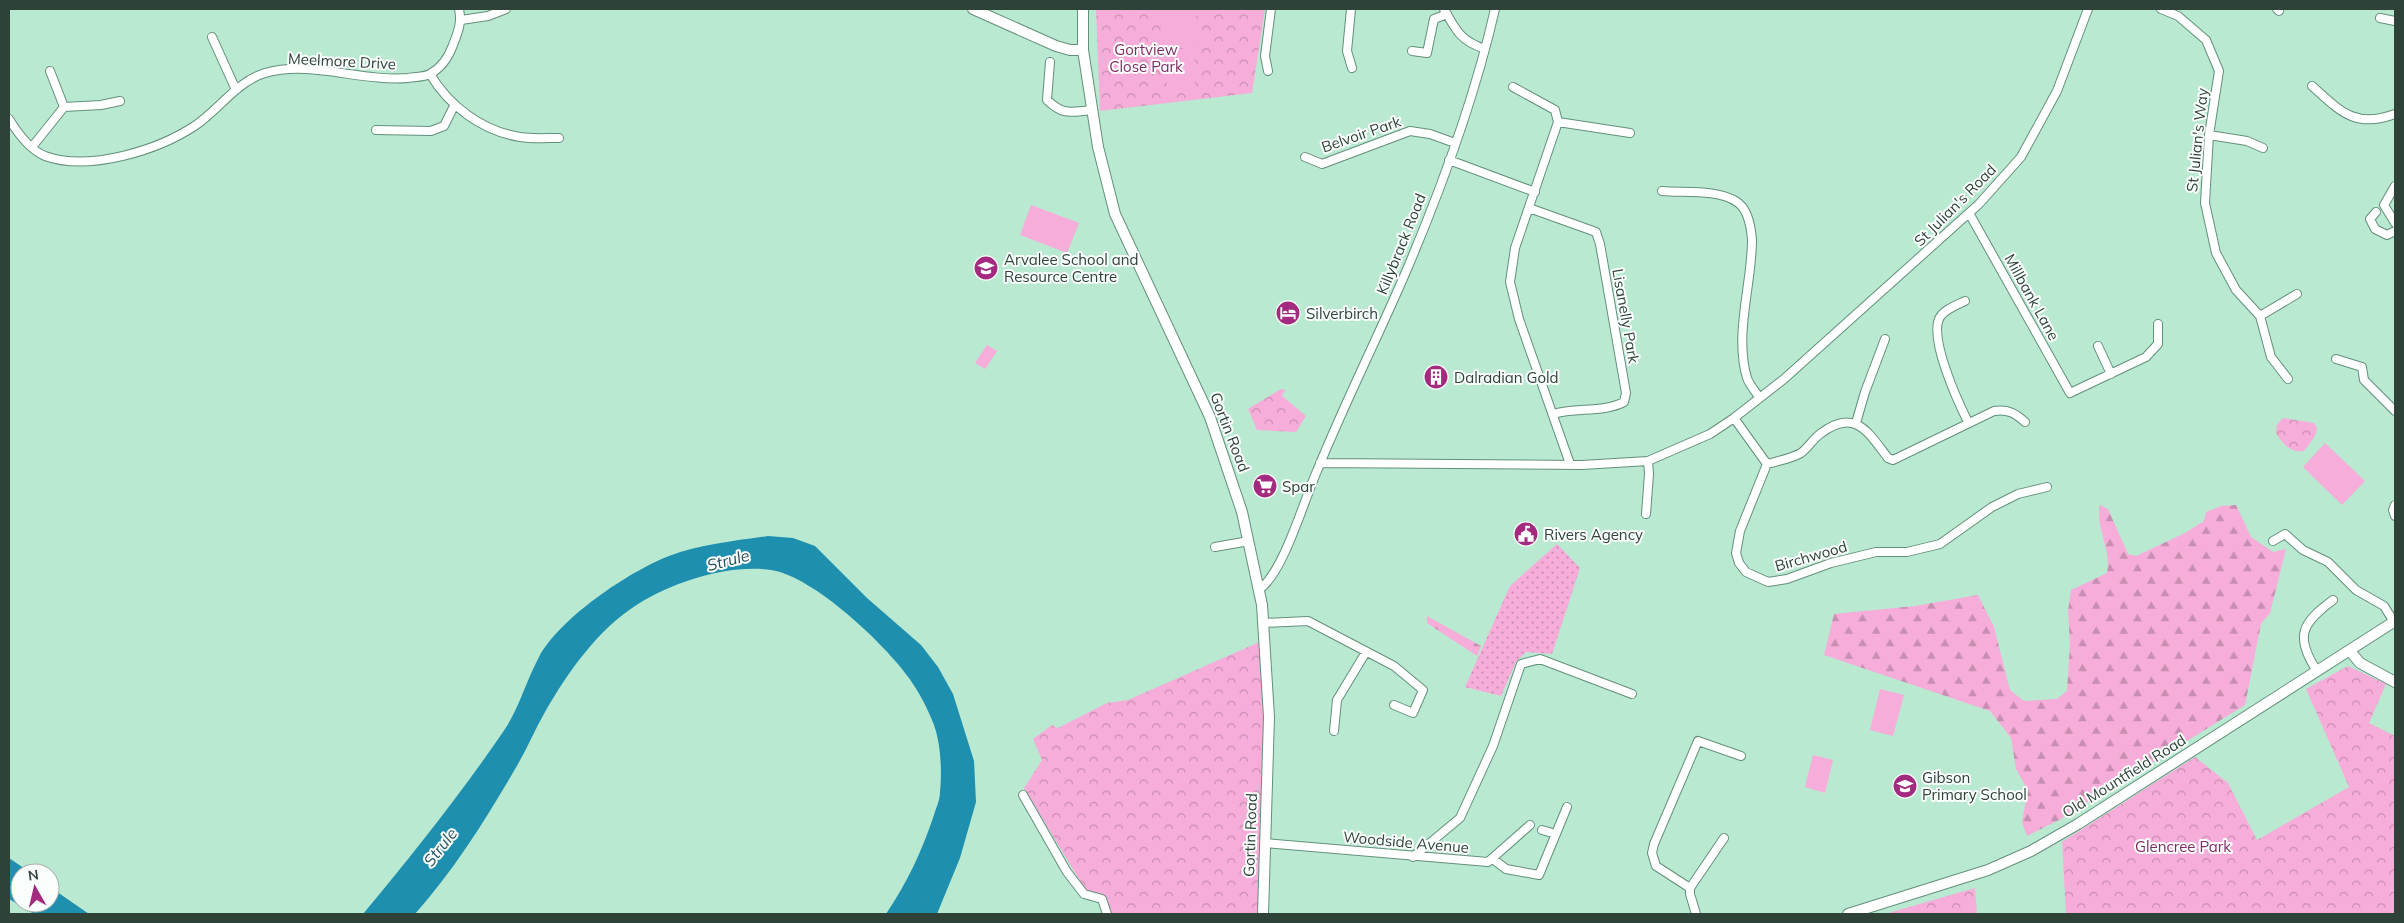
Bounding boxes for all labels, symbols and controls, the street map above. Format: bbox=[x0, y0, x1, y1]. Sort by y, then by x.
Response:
park label: Gortview Close Park bbox=[1109, 40, 1183, 76]
street label: Meelmore Drive bbox=[287, 49, 397, 73]
street label: St Julian's Way bbox=[2182, 87, 2212, 193]
street label: Belvoir Park bbox=[1319, 111, 1404, 156]
street label: St Julian's Road bbox=[1910, 160, 2000, 250]
street label: Killybrack Road bbox=[1372, 191, 1430, 297]
place label: Arvalee School and Resource Centre bbox=[1004, 250, 1139, 286]
street label: Millbank Lane bbox=[2000, 250, 2064, 344]
school or university icon: Arvalee School and Resource Centre bbox=[973, 255, 999, 281]
street label: Lisanelly Park bbox=[1608, 267, 1644, 365]
hotel icon: Silverbirch bbox=[1275, 300, 1301, 326]
place label: Silverbirch bbox=[1306, 304, 1378, 323]
building icon: Dalradian Gold bbox=[1423, 364, 1449, 390]
place label: Dalradian Gold bbox=[1454, 368, 1559, 387]
street label: Gortin Road bbox=[1206, 390, 1254, 474]
supermarket icon: Spar bbox=[1252, 473, 1278, 499]
place label: Spar bbox=[1282, 477, 1315, 496]
public building icon: Rivers Agency bbox=[1513, 521, 1539, 547]
place label: Rivers Agency bbox=[1544, 525, 1643, 544]
street label: Birchwood bbox=[1773, 537, 1849, 575]
water label: Strule bbox=[705, 545, 752, 575]
street label: Old Mountfield Road bbox=[2059, 730, 2189, 822]
place label: Gibson Primary School bbox=[1922, 768, 2027, 804]
school or university icon: Gibson Primary School bbox=[1892, 773, 1918, 799]
street label: Gortin Road bbox=[1239, 793, 1261, 877]
water label: Strule bbox=[419, 824, 461, 870]
street label: Woodside Avenue bbox=[1342, 827, 1470, 857]
park label: Glencree Park bbox=[2135, 837, 2231, 856]
north arrow bbox=[10, 863, 60, 913]
text: N bbox=[27, 865, 40, 885]

